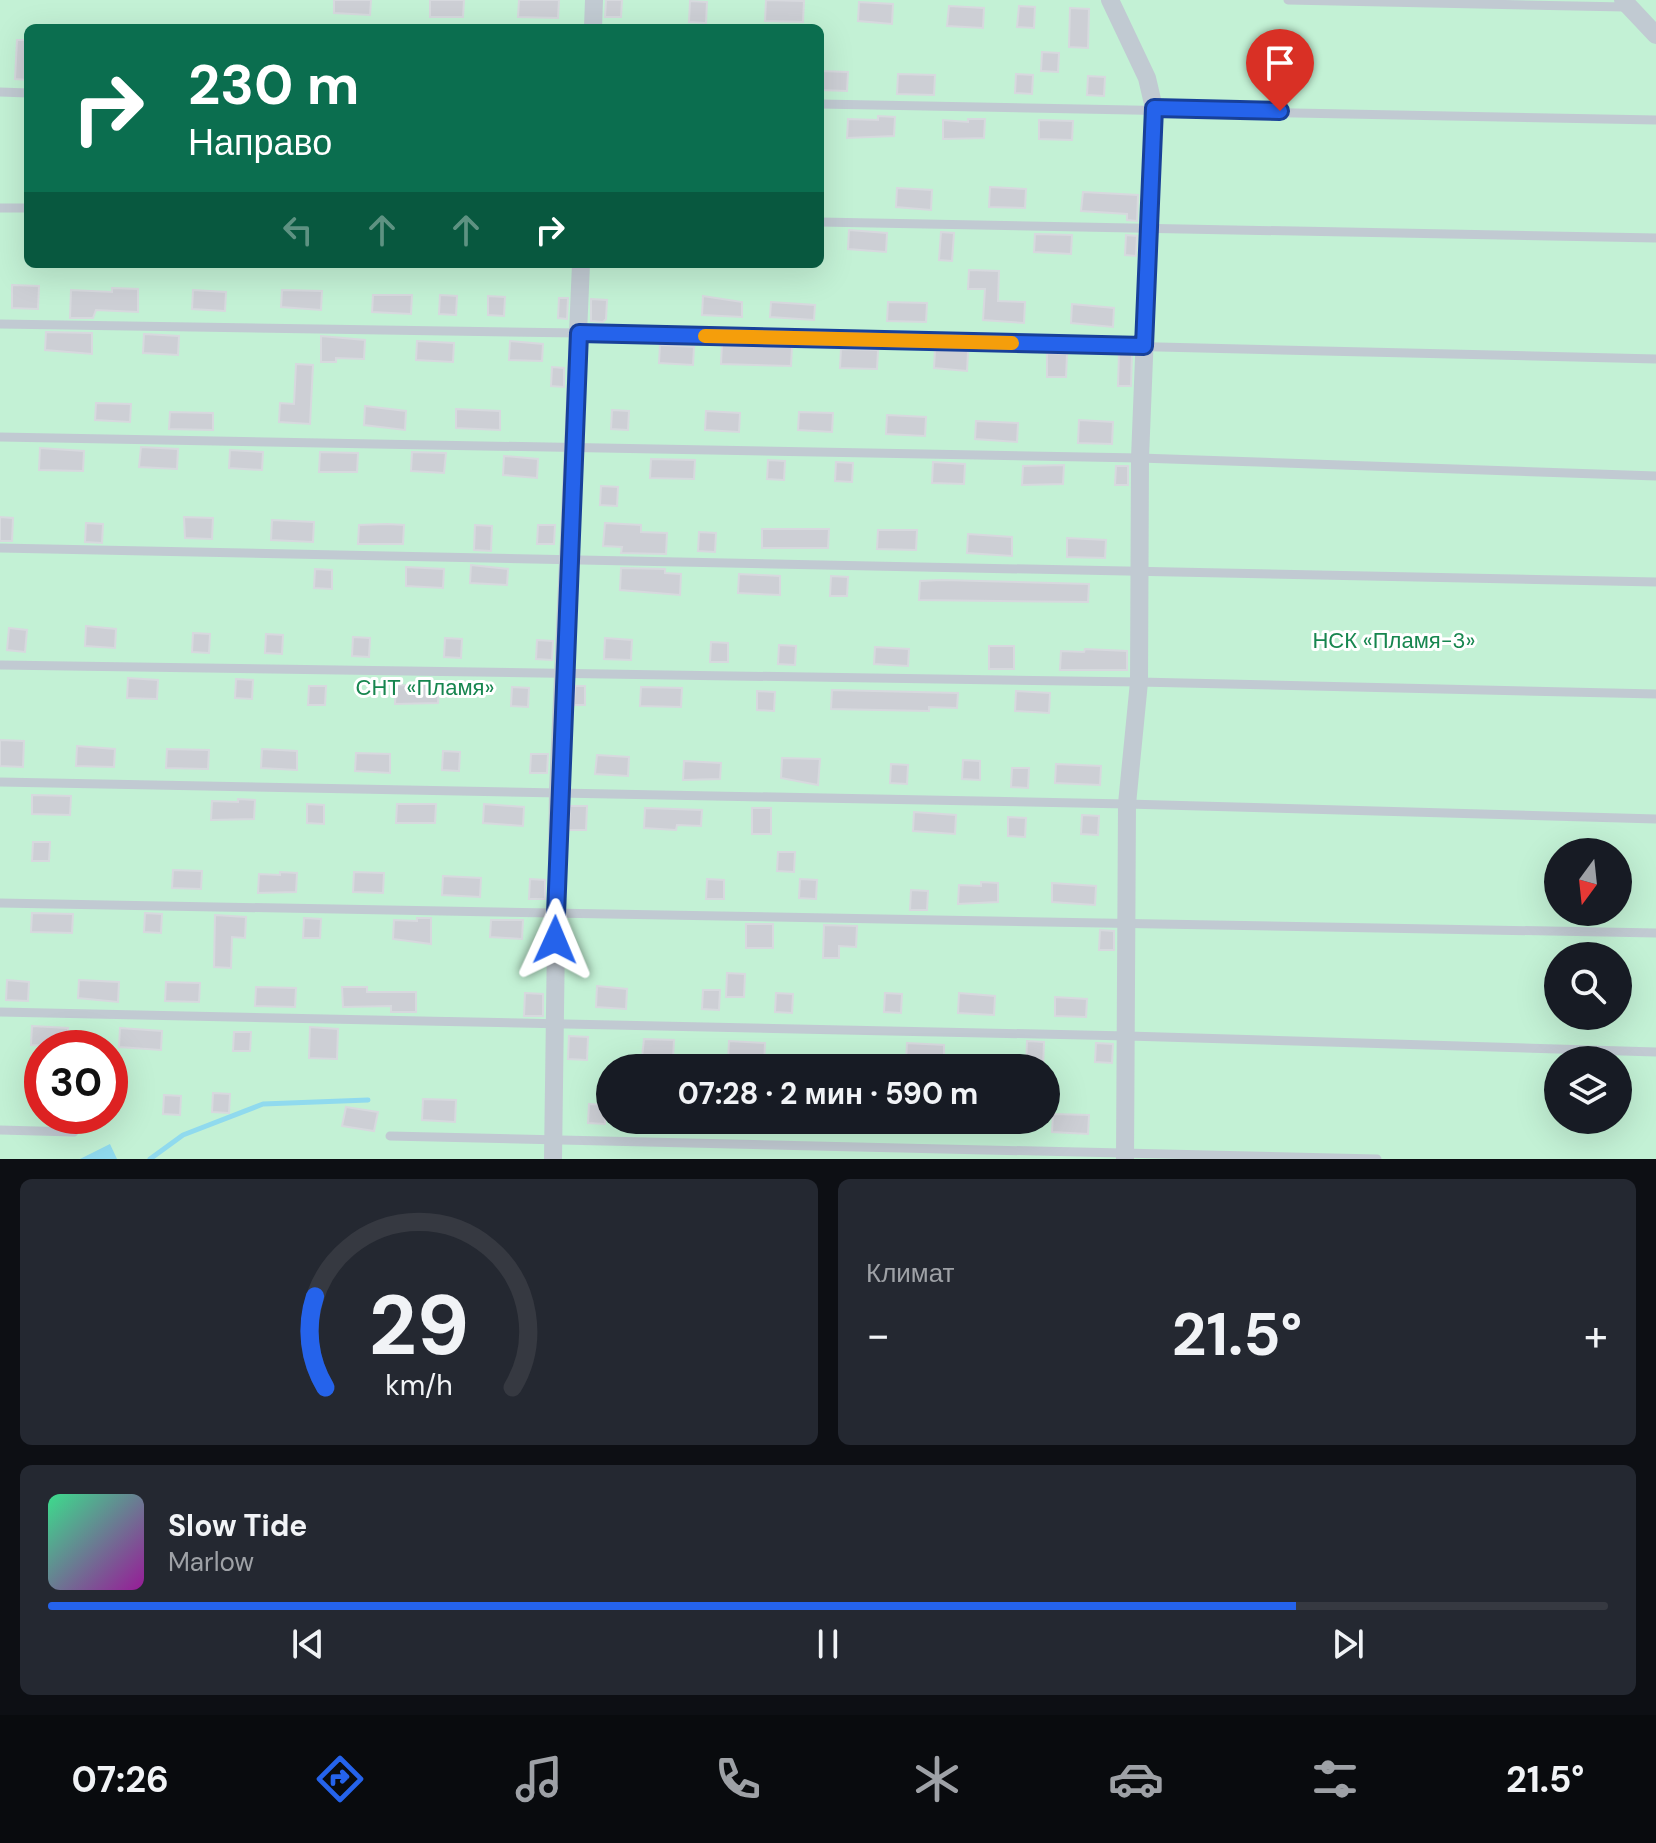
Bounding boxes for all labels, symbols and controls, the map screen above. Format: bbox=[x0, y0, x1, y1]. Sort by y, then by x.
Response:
pin bbox=[1246, 29, 1314, 111]
icon: arrive bbox=[1258, 41, 1302, 85]
text: 230 m bbox=[188, 48, 359, 121]
icon: right bbox=[56, 56, 160, 160]
text: Направо bbox=[188, 119, 332, 166]
icon: left bbox=[276, 208, 320, 252]
icon: ahead bbox=[360, 208, 404, 252]
icon: ahead bbox=[444, 208, 488, 252]
icon: right bbox=[528, 208, 572, 252]
park label: НСК «Пламя-3» bbox=[1312, 626, 1476, 655]
park label: СНТ «Пламя» bbox=[356, 673, 494, 702]
north arrow bbox=[1544, 838, 1632, 926]
map controls bbox=[1544, 838, 1632, 1134]
position arrow bbox=[513, 898, 597, 982]
button: search bbox=[1544, 942, 1632, 1030]
speed limit sign: 30 bbox=[24, 1030, 128, 1134]
button: layers bbox=[1544, 1046, 1632, 1134]
text: 07:28 · 2 мин · 590 m bbox=[678, 1074, 978, 1113]
text: Климат bbox=[866, 1256, 955, 1290]
text: 29 bbox=[369, 1271, 469, 1380]
text: 21.5° bbox=[1172, 1295, 1302, 1374]
text: − bbox=[866, 1306, 890, 1364]
text: + bbox=[1584, 1306, 1608, 1364]
text: km/h bbox=[385, 1367, 453, 1404]
text: Slow Tide bbox=[168, 1506, 307, 1545]
text: Marlow bbox=[168, 1545, 254, 1579]
icon: previous bbox=[286, 1622, 330, 1666]
icon: pause bbox=[806, 1622, 850, 1666]
icon: next bbox=[1326, 1622, 1370, 1666]
icon: directions bbox=[312, 1751, 368, 1807]
icon: music bbox=[511, 1751, 567, 1807]
icon: phone bbox=[710, 1751, 766, 1807]
icon: climate bbox=[909, 1751, 965, 1807]
icon: car bbox=[1108, 1751, 1164, 1807]
icon: filters bbox=[1307, 1751, 1363, 1807]
text: 07:26 bbox=[72, 1756, 169, 1803]
text: 21.5° bbox=[1506, 1756, 1584, 1803]

